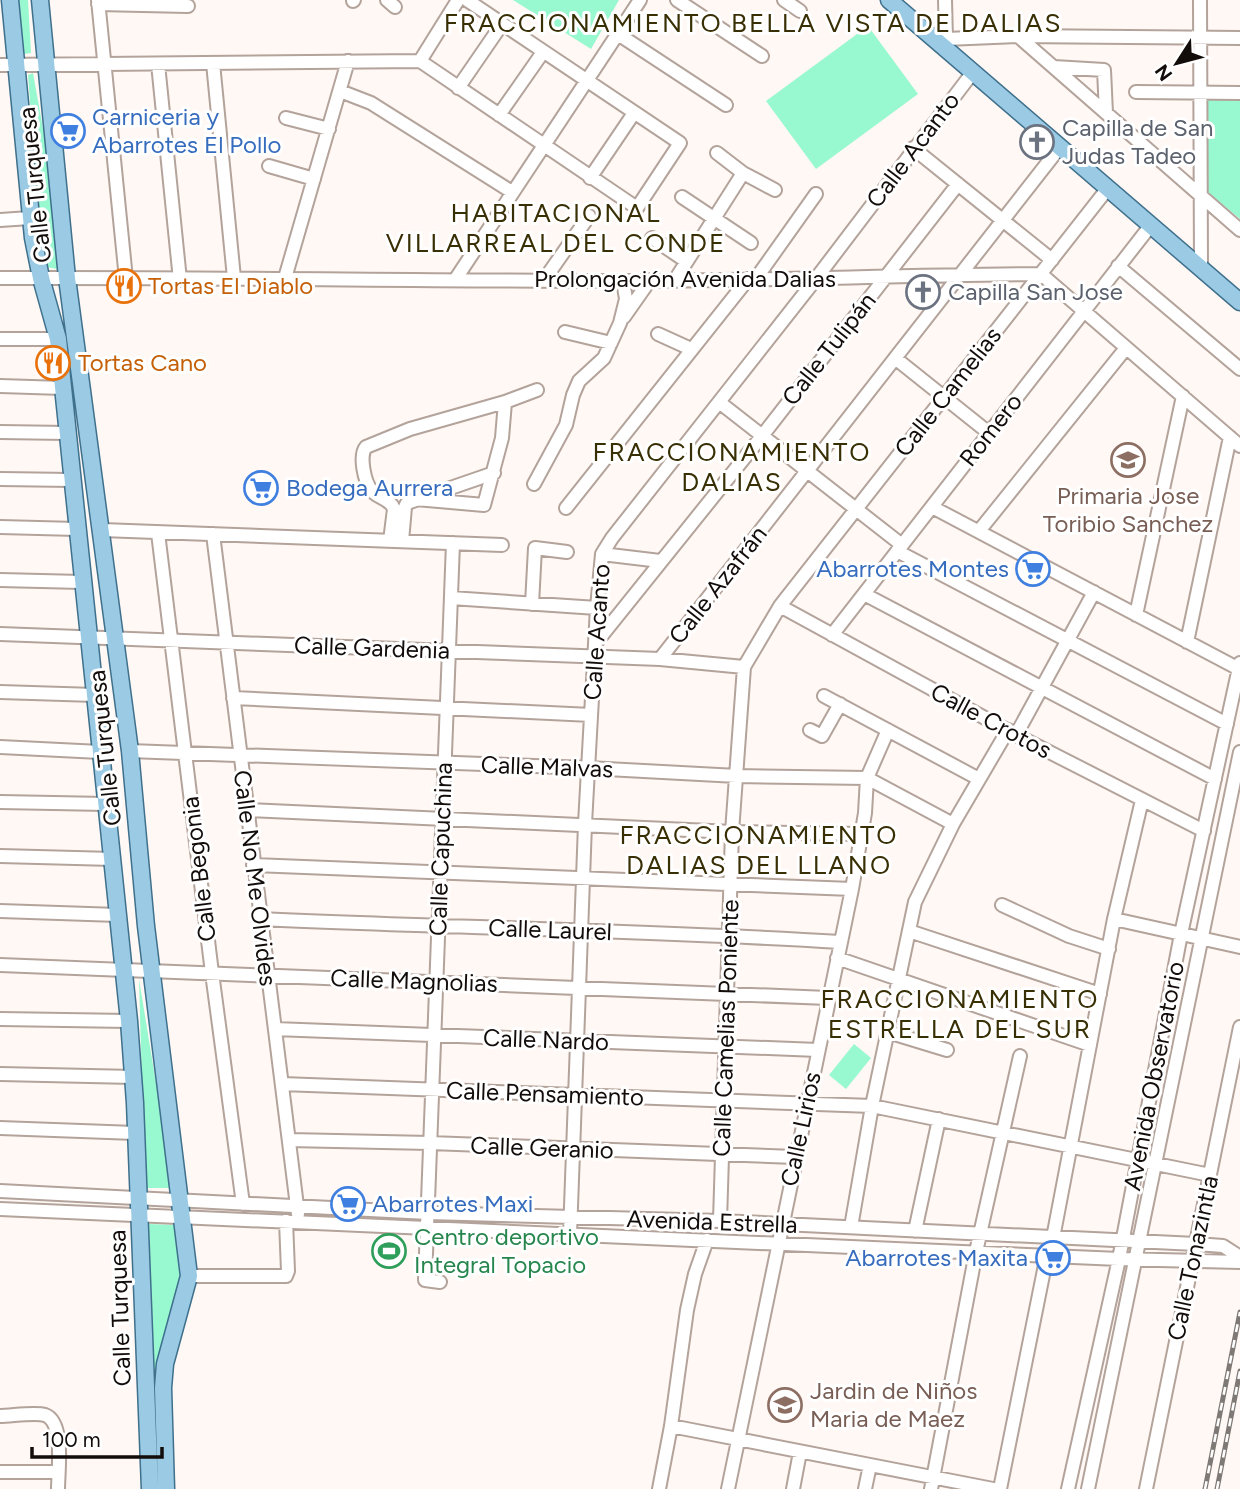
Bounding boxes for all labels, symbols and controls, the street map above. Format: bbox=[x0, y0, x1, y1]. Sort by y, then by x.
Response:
district label: FRACCIONAMIENTO BELLA VISTA DE DALIAS bbox=[444, 7, 1062, 39]
north arrow bbox=[1142, 28, 1212, 98]
text: N bbox=[1150, 60, 1177, 85]
street label: Calle Acanto bbox=[860, 86, 965, 213]
place label: Carniceria y Abarrotes El Pollo bbox=[92, 102, 281, 159]
street label: Calle Turquesa bbox=[12, 106, 57, 264]
supermarket icon: Carniceria y Abarrotes El Pollo bbox=[49, 112, 87, 150]
place label: Capilla de San Judas Tadeo bbox=[1062, 113, 1214, 170]
church icon: Capilla de San Judas Tadeo bbox=[1018, 123, 1056, 161]
district label: HABITACIONAL VILLARREAL DEL CONDE bbox=[386, 197, 726, 259]
street label: Prolongación Avenida Dalias bbox=[534, 264, 836, 293]
restaurant icon: Tortas El Diablo bbox=[105, 267, 143, 305]
place label: Tortas El Diablo bbox=[148, 271, 313, 300]
church icon: Capilla San Jose bbox=[904, 273, 942, 311]
place label: Capilla San Jose bbox=[948, 277, 1123, 306]
street label: Calle Tulipán bbox=[776, 286, 882, 411]
street label: Calle Camelias bbox=[888, 321, 1007, 462]
restaurant icon: Tortas Cano bbox=[34, 344, 72, 382]
place label: Tortas Cano bbox=[78, 348, 207, 377]
street label: Romero bbox=[953, 387, 1028, 472]
district label: FRACCIONAMIENTO DALIAS bbox=[592, 436, 872, 498]
school or university icon: Primaria Jose Toribio Sanchez bbox=[1109, 441, 1147, 479]
supermarket icon: Bodega Aurrera bbox=[242, 469, 280, 507]
place label: Bodega Aurrera bbox=[286, 473, 453, 502]
place label: Primaria Jose Toribio Sanchez bbox=[1043, 481, 1213, 538]
street label: Calle Azafrán bbox=[662, 520, 773, 650]
supermarket icon: Abarrotes Montes bbox=[1014, 550, 1052, 588]
place label: Abarrotes Montes bbox=[816, 554, 1009, 583]
street label: Calle Acanto bbox=[577, 563, 616, 701]
street label: Calle Gardenia bbox=[294, 630, 451, 665]
street label: Calle Turquesa bbox=[82, 669, 127, 827]
street label: Calle Crotos bbox=[926, 677, 1057, 764]
street label: Calle Malvas bbox=[480, 750, 614, 783]
street label: Calle Capuchina bbox=[423, 762, 458, 936]
street label: Calle No Me Olvides bbox=[228, 768, 283, 987]
street label: Calle Begonia bbox=[175, 795, 222, 943]
district label: FRACCIONAMIENTO DALIAS DEL LLANO bbox=[619, 819, 899, 881]
street label: Calle Camelias Poniente bbox=[707, 899, 744, 1157]
street label: Calle Laurel bbox=[488, 913, 612, 946]
street label: Avenida Observatorio bbox=[1117, 959, 1190, 1193]
street label: Calle Magnolias bbox=[330, 963, 498, 998]
district label: FRACCIONAMIENTO ESTRELLA DEL SUR bbox=[820, 983, 1100, 1045]
street label: Calle Nardo bbox=[483, 1023, 610, 1056]
street label: Calle Lirios bbox=[774, 1069, 827, 1189]
street label: Calle Pensamiento bbox=[446, 1076, 645, 1111]
street label: Calle Geranio bbox=[470, 1131, 614, 1164]
street label: Calle Tonazintla bbox=[1161, 1173, 1224, 1343]
supermarket icon: Abarrotes Maxi bbox=[329, 1185, 367, 1223]
place label: Abarrotes Maxi bbox=[372, 1189, 533, 1218]
street label: Avenida Estrella bbox=[626, 1204, 798, 1239]
place label: Centro deportivo Integral Topacio bbox=[414, 1222, 599, 1279]
street label: Calle Turquesa bbox=[102, 1229, 137, 1387]
sports icon: Centro deportivo Integral Topacio bbox=[370, 1232, 408, 1270]
supermarket icon: Abarrotes Maxita bbox=[1034, 1239, 1072, 1277]
place label: Abarrotes Maxita bbox=[845, 1243, 1028, 1272]
place label: Jardin de Niños Maria de Maez bbox=[810, 1376, 977, 1433]
school or university icon: Jardin de Niños Maria de Maez bbox=[766, 1386, 804, 1424]
scale bar bbox=[32, 1416, 161, 1460]
text: 100 m bbox=[42, 1427, 101, 1452]

